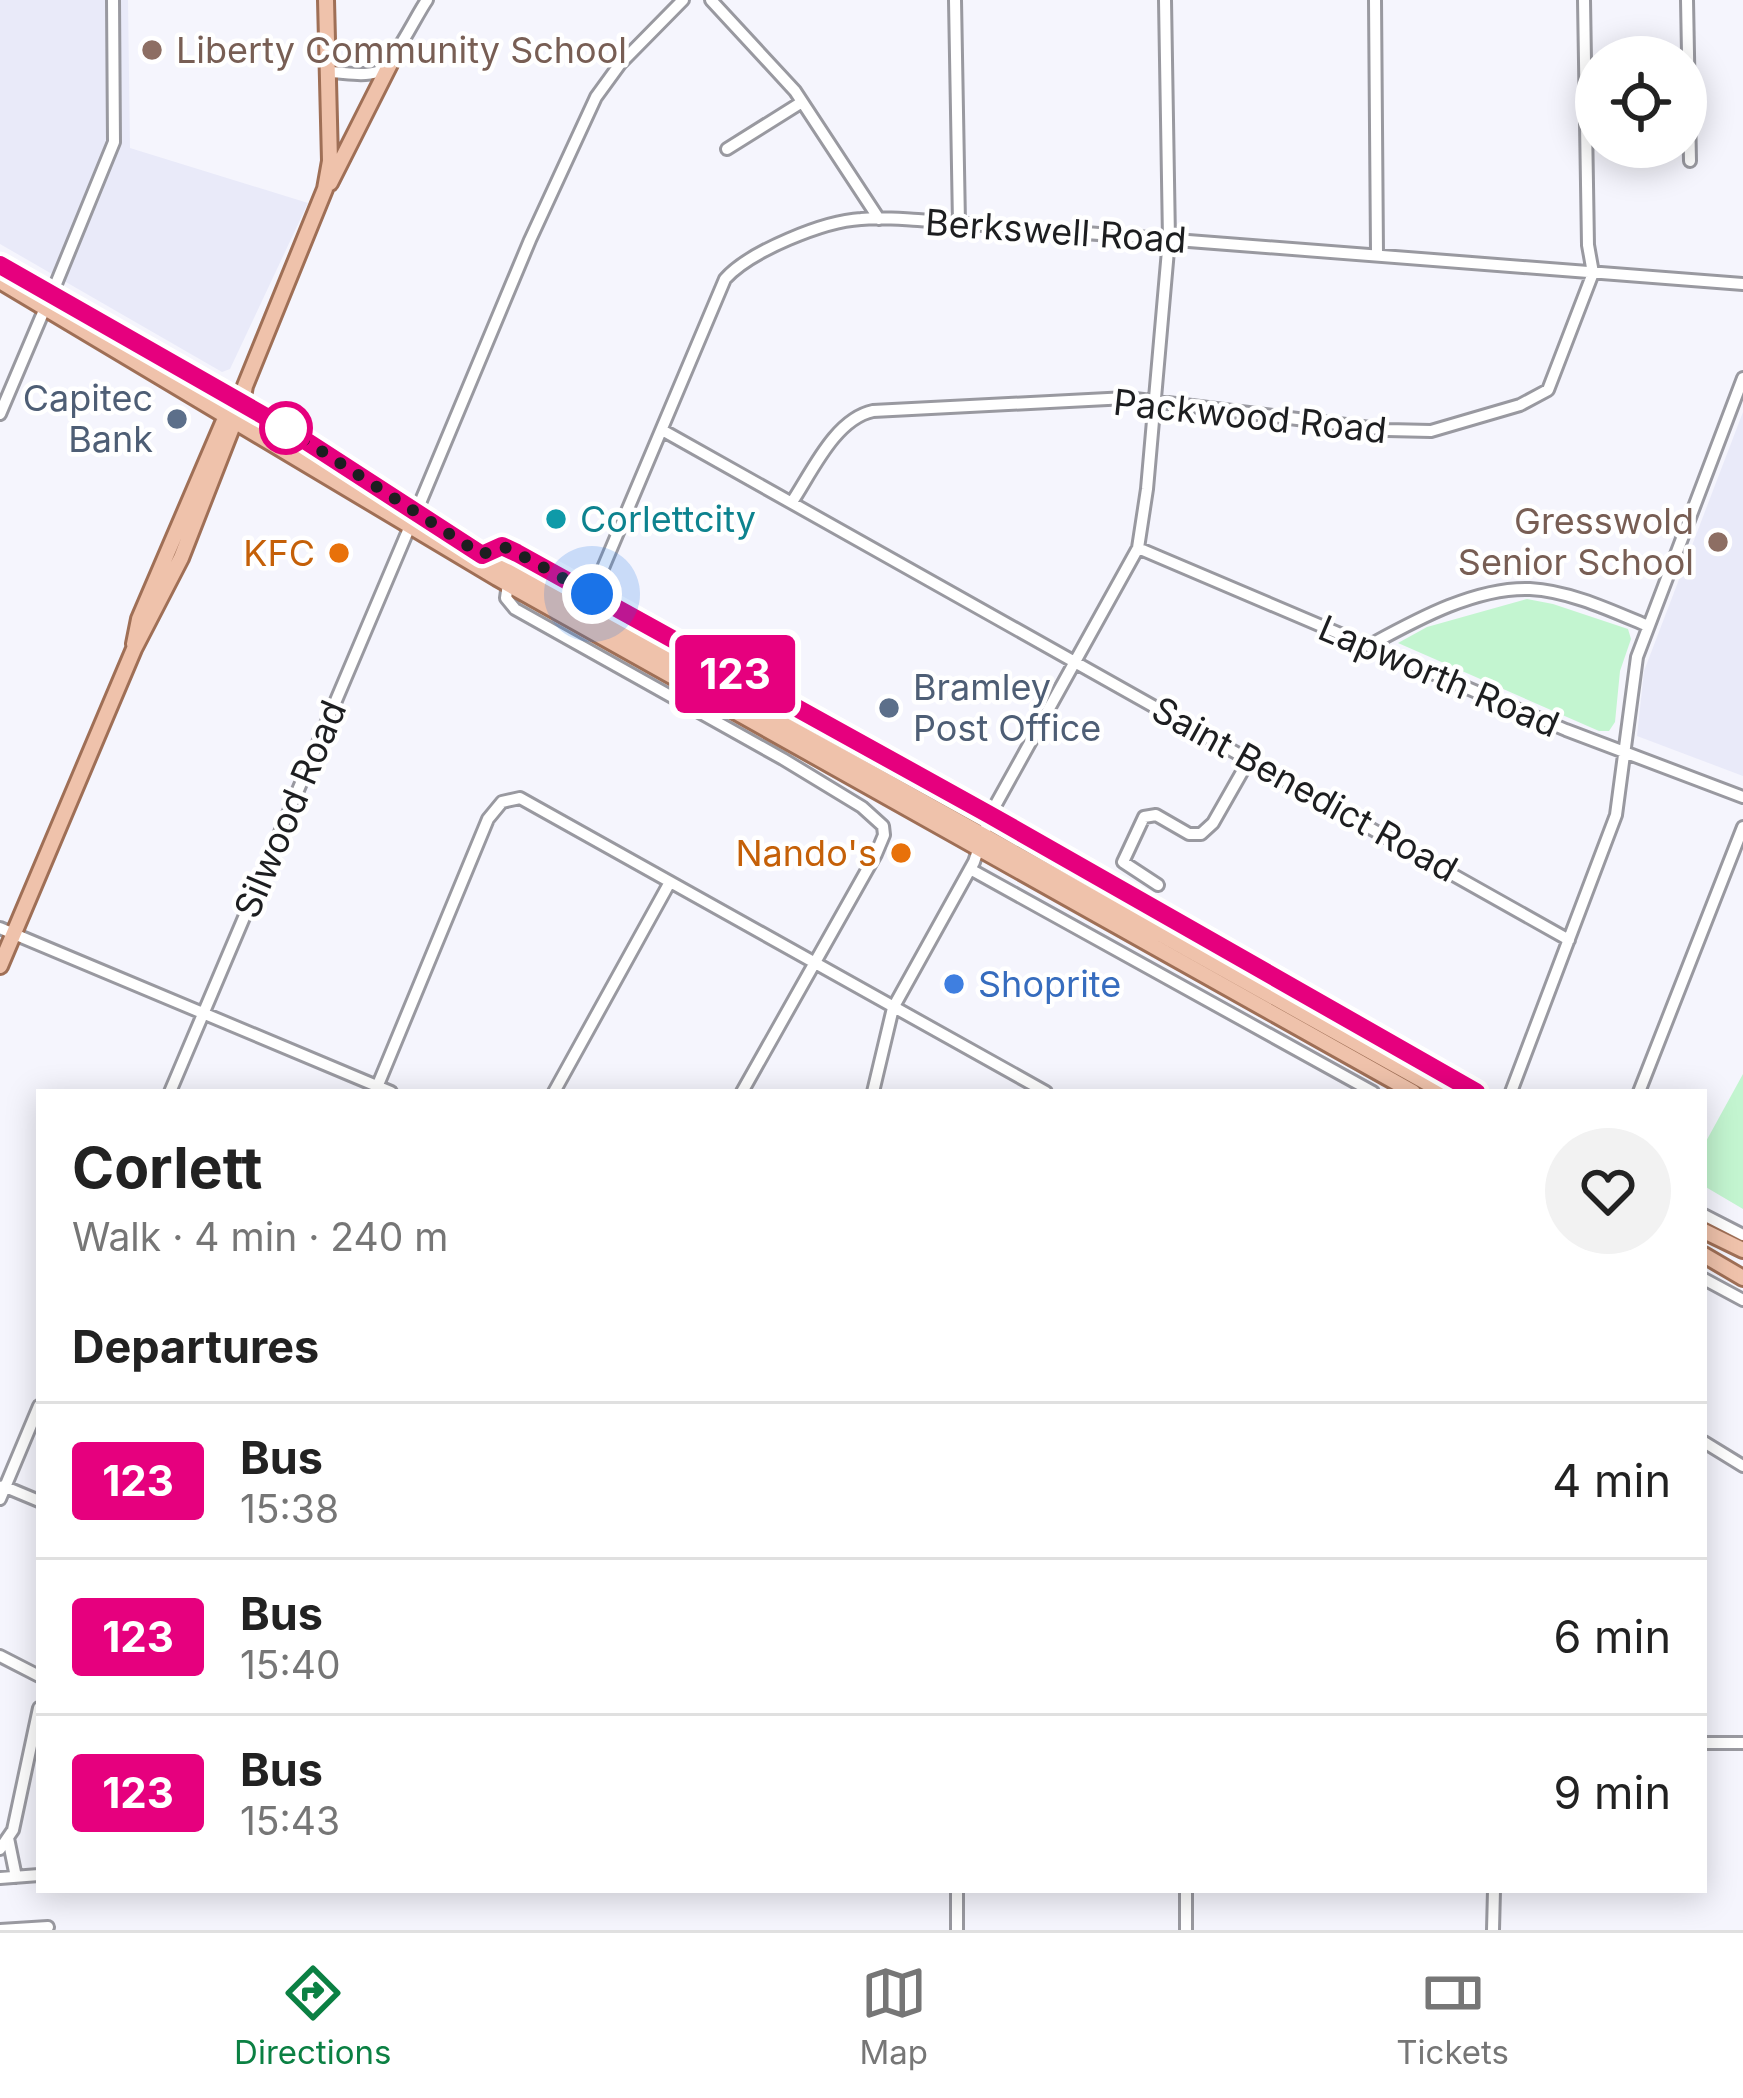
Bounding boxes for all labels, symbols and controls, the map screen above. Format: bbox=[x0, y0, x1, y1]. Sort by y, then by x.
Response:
place label: Liberty Community School bbox=[176, 28, 627, 72]
map controls bbox=[1575, 36, 1707, 168]
button: locate bbox=[1575, 36, 1707, 168]
marker: Liberty Community School bbox=[139, 37, 165, 63]
street label: Berkswell Road bbox=[924, 200, 1188, 262]
place label: Capitec Bank bbox=[23, 376, 153, 461]
street label: Packwood Road bbox=[1111, 380, 1389, 452]
unlabelled marker bbox=[261, 403, 311, 453]
marker: Capitec Bank bbox=[164, 406, 190, 432]
place label: Corlettcity bbox=[580, 497, 756, 541]
place label: Gresswold Senior School bbox=[1458, 499, 1694, 584]
marker: Corlettcity bbox=[543, 506, 569, 532]
marker: Gresswold Senior School bbox=[1705, 529, 1731, 555]
place label: KFC bbox=[243, 531, 315, 575]
marker: KFC bbox=[326, 540, 352, 566]
your location bbox=[562, 564, 622, 624]
street label: Lapworth Road bbox=[1312, 606, 1566, 746]
line badge: 123 bbox=[666, 635, 804, 713]
text: 123 bbox=[699, 648, 771, 699]
place label: Bramley Post Office bbox=[913, 665, 1101, 750]
street label: Saint Benedict Road bbox=[1145, 687, 1465, 891]
street label: Silwood Road bbox=[225, 694, 355, 924]
marker: Bramley Post Office bbox=[876, 695, 902, 721]
place label: Nando's bbox=[735, 831, 877, 875]
marker: Nando's bbox=[888, 840, 914, 866]
place label: Shoprite bbox=[978, 962, 1121, 1006]
marker: Shoprite bbox=[941, 971, 967, 997]
button: heart bbox=[1545, 1128, 1671, 1254]
text: Corlett bbox=[72, 1133, 262, 1202]
text: Walk · 4 min · 240 m bbox=[72, 1213, 448, 1260]
text: Departures bbox=[72, 1319, 319, 1374]
text: Bus bbox=[240, 1430, 323, 1485]
text: 4 min bbox=[1552, 1453, 1671, 1508]
text: 123 bbox=[102, 1455, 174, 1506]
text: 15:38 bbox=[240, 1485, 339, 1532]
text: Bus bbox=[240, 1586, 323, 1641]
text: 6 min bbox=[1554, 1609, 1671, 1664]
text: 123 bbox=[102, 1611, 174, 1662]
text: 15:40 bbox=[240, 1641, 341, 1688]
text: Bus bbox=[240, 1742, 323, 1797]
text: 9 min bbox=[1554, 1765, 1671, 1820]
text: 123 bbox=[102, 1767, 174, 1818]
text: 15:43 bbox=[240, 1797, 340, 1844]
tab: Directions bbox=[234, 1960, 391, 2072]
tab: Map bbox=[860, 1960, 928, 2072]
tab: Tickets bbox=[1396, 1960, 1509, 2072]

